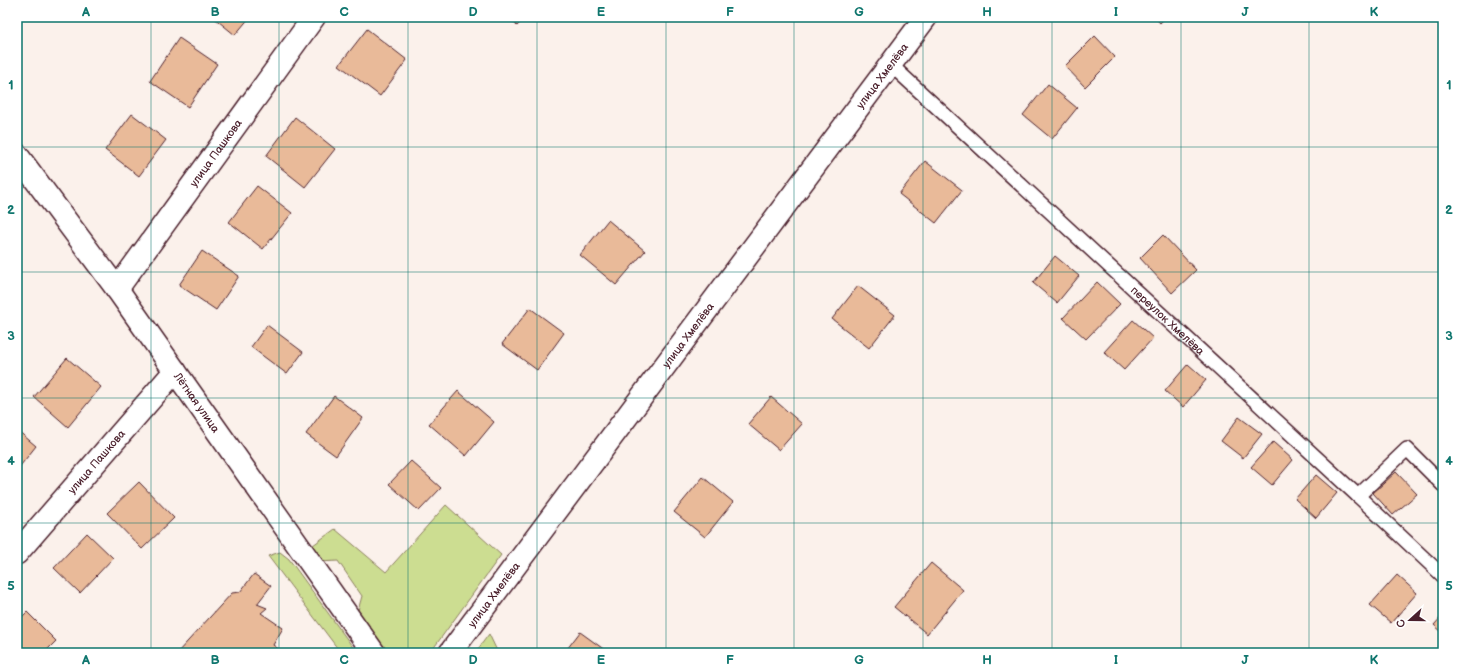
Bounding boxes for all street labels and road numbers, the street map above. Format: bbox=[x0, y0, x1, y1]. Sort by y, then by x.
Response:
street label: улица Хмелёва bbox=[853, 40, 911, 111]
street label: улица Пашкова bbox=[187, 116, 245, 189]
street label: переулок Хмелёва bbox=[1128, 283, 1208, 358]
street label: улица Хмелёва bbox=[659, 300, 717, 370]
street label: Лётная улица bbox=[171, 369, 223, 435]
street label: улица Пашкова bbox=[65, 427, 128, 496]
street label: улица Хмелёва bbox=[465, 559, 523, 630]

